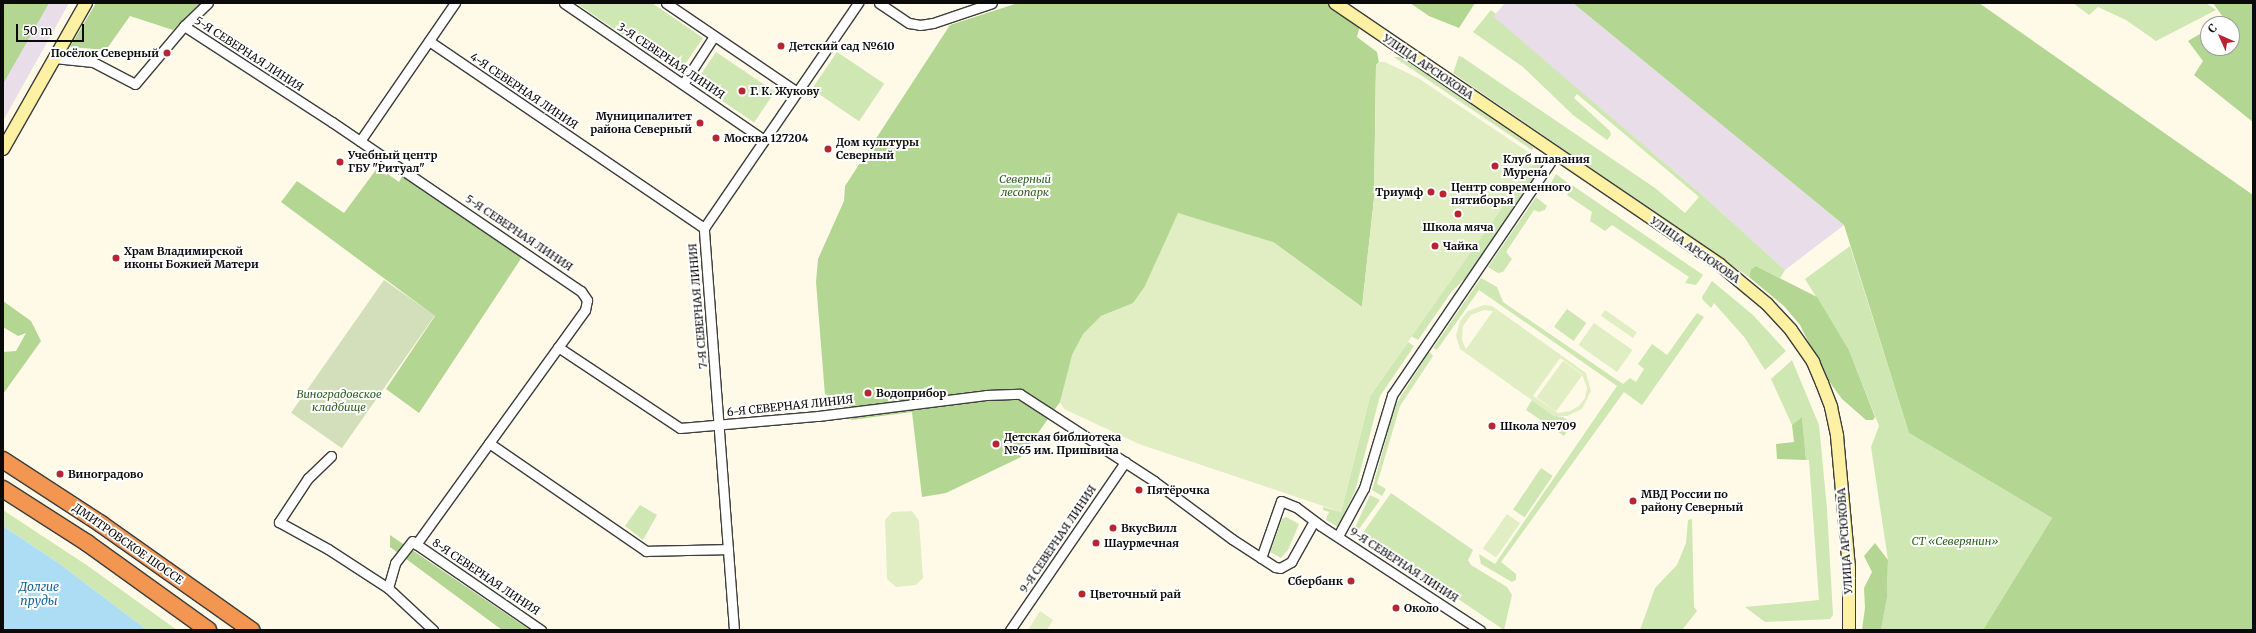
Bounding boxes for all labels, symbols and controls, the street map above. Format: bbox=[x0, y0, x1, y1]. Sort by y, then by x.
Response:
street label: 5-Я СЕВЕРНАЯ ЛИНИЯ bbox=[192, 14, 306, 94]
scale bar bbox=[18, 16, 86, 42]
north arrow bbox=[2200, 16, 2240, 56]
street label: 3-Я СЕВЕРНАЯ ЛИНИЯ bbox=[615, 20, 727, 102]
text: С bbox=[2205, 21, 2220, 36]
text: 50 m bbox=[23, 23, 52, 38]
street label: УЛИЦА АРСЮКОВА bbox=[1380, 32, 1476, 102]
place label: Детский сад №610 bbox=[789, 39, 895, 53]
marker: Детский сад №610 bbox=[776, 41, 786, 51]
place label: Посёлок Северный bbox=[51, 46, 159, 60]
marker: Посёлок Северный bbox=[162, 48, 172, 58]
street label: 4-Я СЕВЕРНАЯ ЛИНИЯ bbox=[468, 50, 580, 132]
place label: Г. К. Жукову bbox=[750, 84, 819, 98]
marker: Г. К. Жукову bbox=[737, 86, 747, 96]
place label: Муниципалитет района Северный bbox=[590, 110, 692, 136]
marker: Муниципалитет района Северный bbox=[695, 118, 705, 128]
place label: Москва 127204 bbox=[724, 131, 809, 145]
marker: Москва 127204 bbox=[711, 133, 721, 143]
place label: Дом культуры Северный bbox=[836, 136, 919, 162]
marker: Дом культуры Северный bbox=[823, 144, 833, 154]
place label: Учебный центр ГБУ "Ритуал" bbox=[348, 149, 438, 175]
place label: Клуб плавания Мурена bbox=[1503, 153, 1590, 179]
marker: Учебный центр ГБУ "Ритуал" bbox=[335, 157, 345, 167]
marker: Клуб плавания Мурена bbox=[1490, 161, 1500, 171]
park label: Северный лесопарк bbox=[999, 173, 1051, 199]
place label: Центр современного пятиборья bbox=[1451, 181, 1571, 207]
place label: Триумф bbox=[1375, 185, 1423, 199]
marker: Триумф bbox=[1426, 187, 1436, 197]
marker: Центр современного пятиборья bbox=[1438, 189, 1448, 199]
street label: 5-Я СЕВЕРНАЯ ЛИНИЯ bbox=[463, 192, 575, 274]
marker: Школа мяча bbox=[1453, 209, 1463, 219]
street label: УЛИЦА АРСЮКОВА bbox=[1648, 214, 1742, 286]
place label: Школа мяча bbox=[1423, 220, 1493, 234]
place label: Чайка bbox=[1443, 239, 1478, 253]
marker: Чайка bbox=[1430, 241, 1440, 251]
street label: 7-Я СЕВЕРНАЯ ЛИНИЯ bbox=[686, 243, 710, 369]
place label: Храм Владимирской иконы Божией Матери bbox=[124, 245, 259, 271]
marker: Храм Владимирской иконы Божией Матери bbox=[111, 253, 121, 263]
place label: Водоприбор bbox=[876, 386, 946, 400]
park label: Виноградовское кладбище bbox=[296, 388, 382, 414]
marker: Водоприбор bbox=[863, 388, 873, 398]
street label: 6-Я СЕВЕРНАЯ ЛИНИЯ bbox=[726, 393, 854, 419]
place label: Школа №709 bbox=[1500, 419, 1576, 433]
marker: Школа №709 bbox=[1487, 421, 1497, 431]
place label: Детская библиотека №65 им. Пришвина bbox=[1004, 431, 1121, 457]
marker: Детская библиотека №65 им. Пришвина bbox=[991, 439, 1001, 449]
place label: Виноградово bbox=[68, 467, 143, 481]
marker: Виноградово bbox=[55, 469, 65, 479]
street label: 9-Я СЕВЕРНАЯ ЛИНИЯ bbox=[1017, 483, 1099, 595]
place label: Пятёрочка bbox=[1147, 483, 1210, 497]
marker: Пятёрочка bbox=[1134, 485, 1144, 495]
street label: УЛИЦА АРСЮКОВА bbox=[1835, 487, 1855, 595]
place label: МВД России по району Северный bbox=[1641, 488, 1743, 514]
marker: МВД России по району Северный bbox=[1628, 496, 1638, 506]
street label: ДМИТРОВСКОЕ ШОССЕ bbox=[70, 501, 186, 587]
place label: ВкусВилл bbox=[1121, 521, 1177, 535]
marker: ВкусВилл bbox=[1108, 523, 1118, 533]
street label: 9-Я СЕВЕРНАЯ ЛИНИЯ bbox=[1347, 525, 1461, 605]
park label: СТ «Северянин» bbox=[1911, 534, 1999, 548]
street label: 8-Я СЕВЕРНАЯ ЛИНИЯ bbox=[430, 536, 542, 618]
place label: Шаурмечная bbox=[1104, 536, 1179, 550]
marker: Шаурмечная bbox=[1091, 538, 1101, 548]
place label: Сбербанк bbox=[1288, 574, 1343, 588]
marker: Сбербанк bbox=[1346, 576, 1356, 586]
water label: Долгие пруды bbox=[19, 580, 59, 608]
place label: Цветочный рай bbox=[1090, 587, 1181, 601]
marker: Цветочный рай bbox=[1077, 589, 1087, 599]
place label: Около bbox=[1404, 601, 1439, 615]
marker: Около bbox=[1391, 603, 1401, 613]

